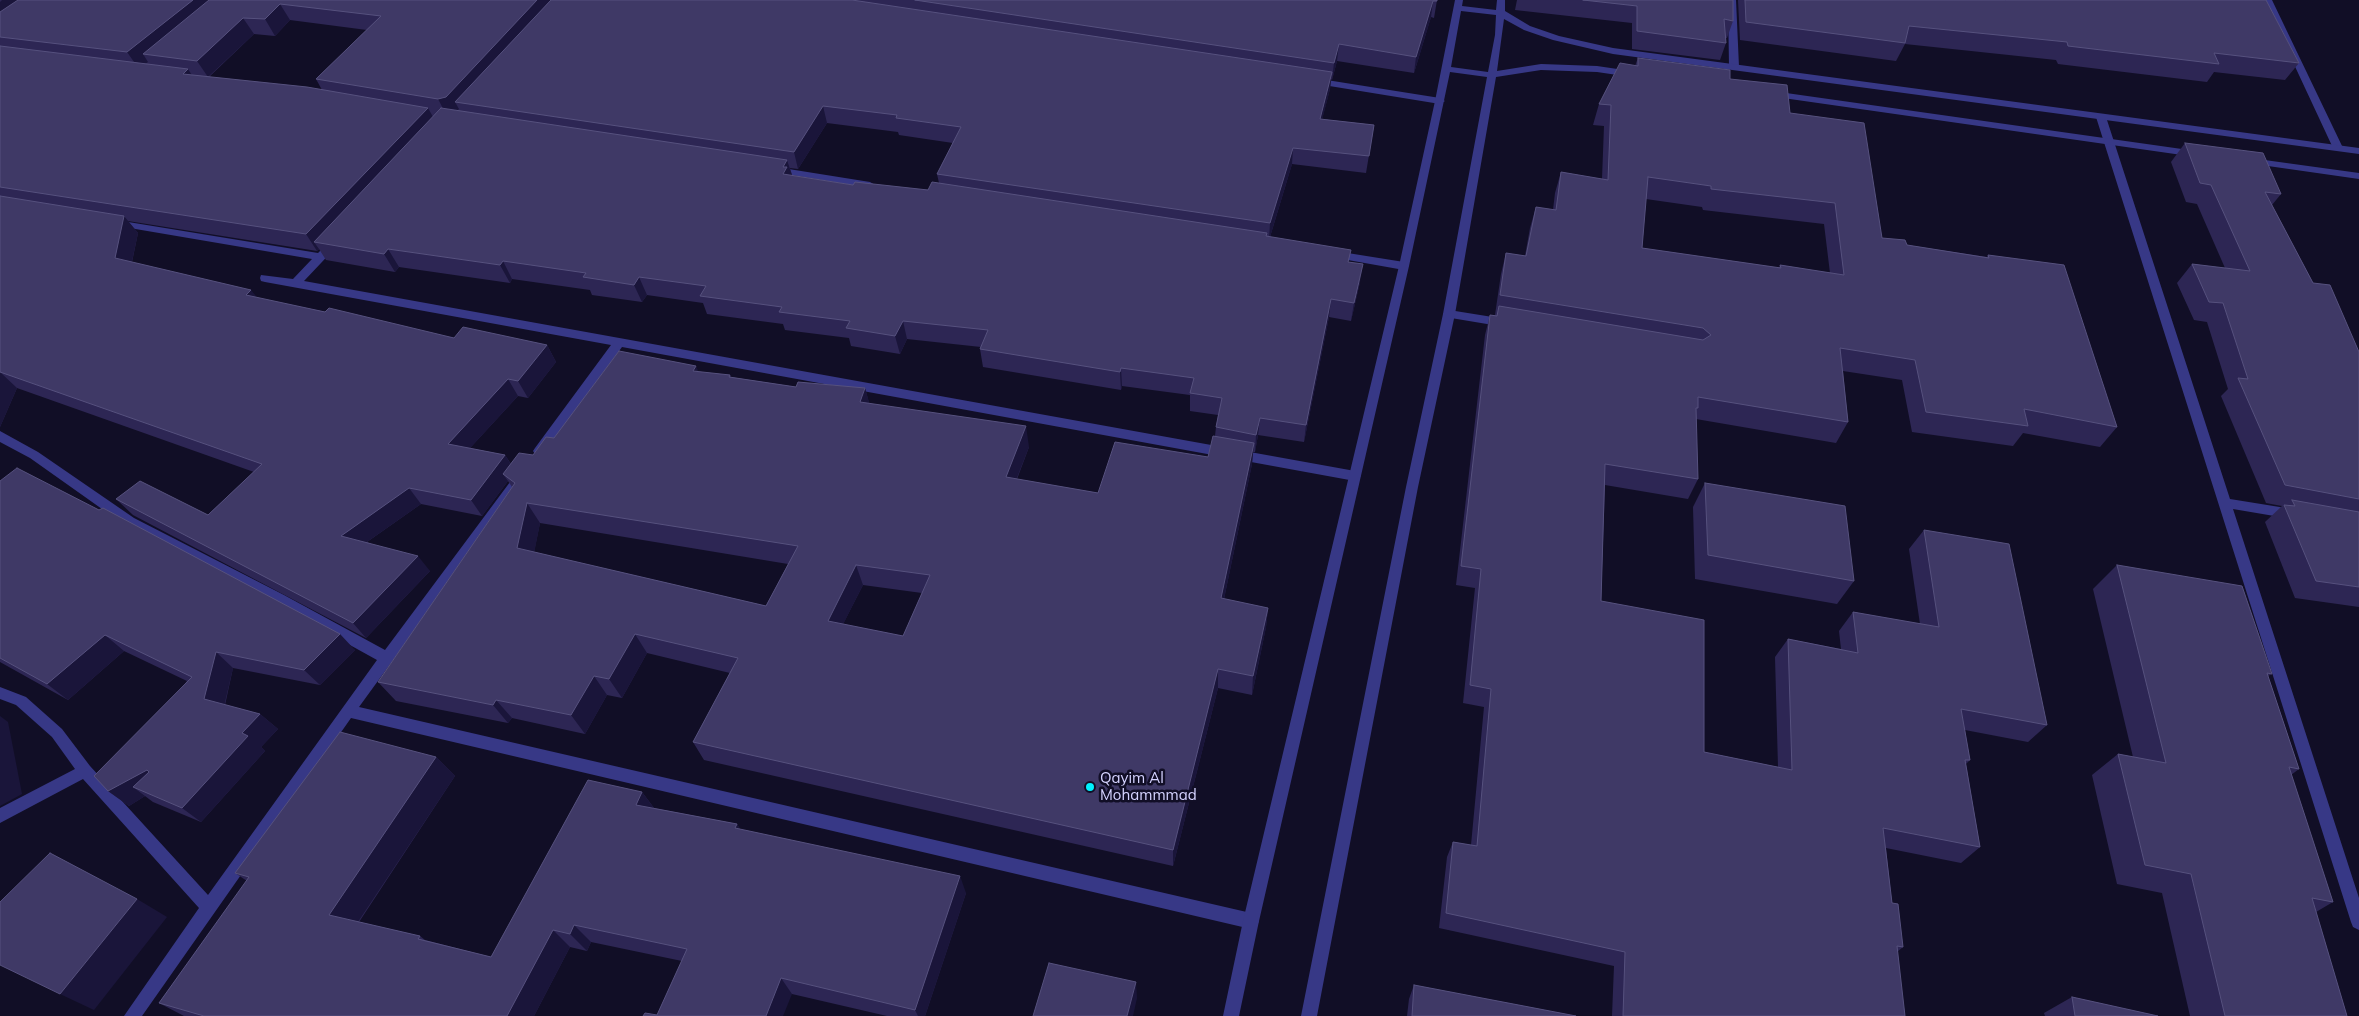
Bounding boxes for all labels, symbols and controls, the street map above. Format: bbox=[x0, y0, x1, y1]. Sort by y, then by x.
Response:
place label: Qayim Al Mohammmad bbox=[1100, 769, 1197, 804]
marker: Qayim Al Mohammmad bbox=[1084, 781, 1096, 793]

